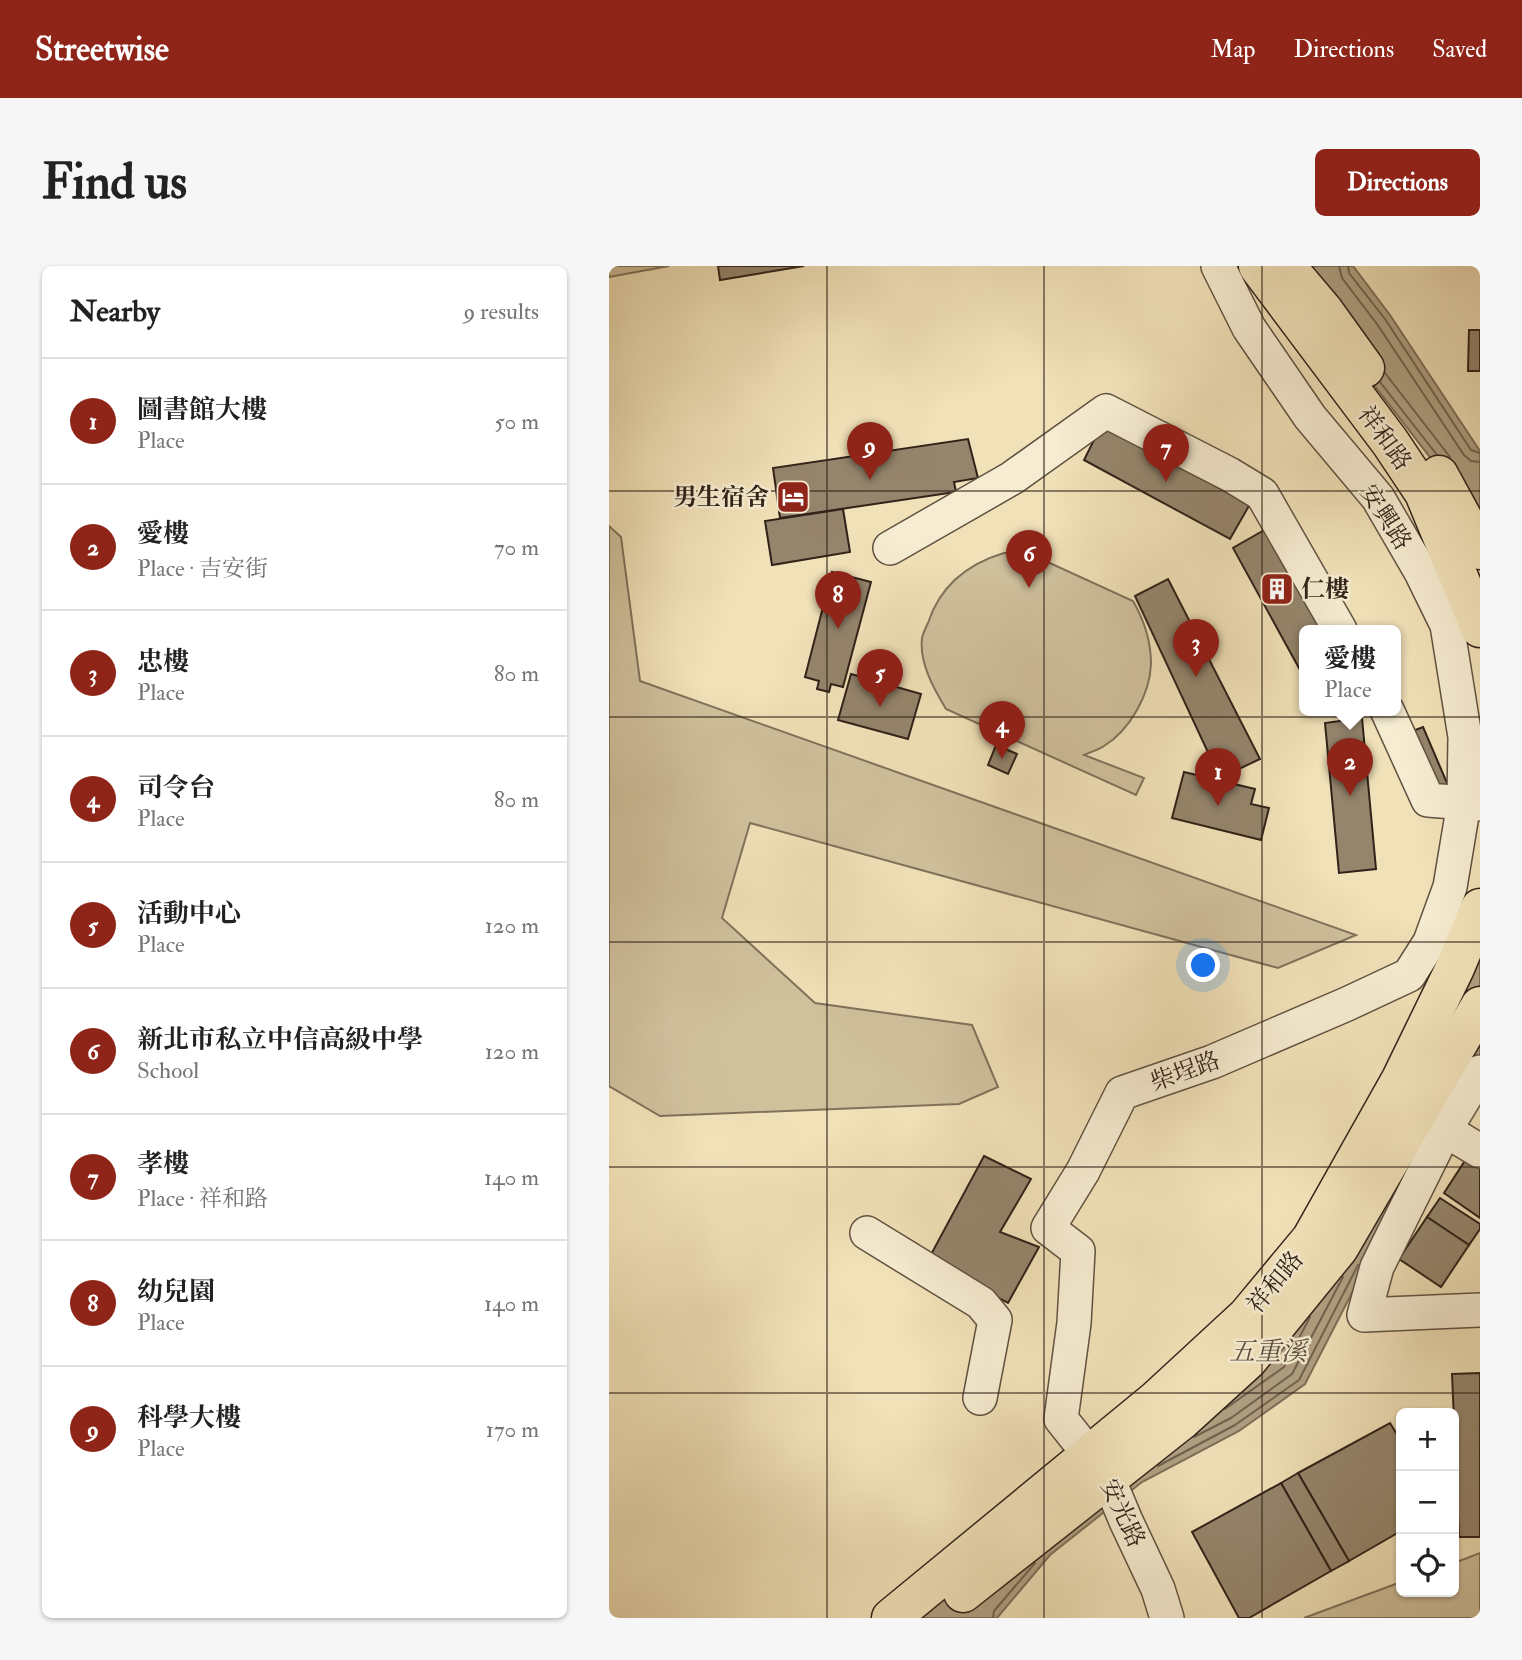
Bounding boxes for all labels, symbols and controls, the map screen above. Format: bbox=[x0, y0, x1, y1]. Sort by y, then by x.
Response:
text: Streetwise bbox=[35, 29, 169, 70]
text: Map bbox=[1210, 34, 1255, 65]
text: Directions bbox=[1293, 34, 1394, 65]
text: Saved bbox=[1432, 34, 1487, 65]
button: Directions bbox=[1315, 149, 1480, 216]
text: Find us bbox=[42, 152, 187, 213]
text: Nearby bbox=[70, 293, 160, 330]
text: 9 results bbox=[463, 297, 539, 326]
text: 圖書館大樓 bbox=[137, 394, 267, 426]
street label: 祥和路 bbox=[1351, 400, 1418, 477]
text: 1 bbox=[89, 407, 97, 436]
text: 50 m bbox=[495, 407, 539, 436]
pin: 9 bbox=[847, 422, 893, 480]
pin: 7 bbox=[1143, 424, 1189, 482]
text: Place bbox=[137, 426, 185, 455]
hotel icon: 男生宿舍 bbox=[774, 478, 812, 516]
street label: 安興路 bbox=[1353, 479, 1418, 556]
place label: 男生宿舍 bbox=[673, 482, 769, 513]
text: 愛樓 bbox=[137, 518, 189, 550]
pin: 6 bbox=[1006, 530, 1052, 588]
text: 2 bbox=[87, 533, 99, 562]
text: 70 m bbox=[494, 533, 539, 562]
text: Place · 吉安街 bbox=[137, 554, 268, 583]
building icon: 仁樓 bbox=[1258, 570, 1296, 608]
pin: 8 bbox=[815, 571, 861, 629]
place label: 仁樓 bbox=[1301, 574, 1349, 605]
pin: 3 bbox=[1173, 619, 1219, 677]
popup bbox=[1299, 625, 1401, 716]
text: 愛樓 bbox=[1324, 643, 1376, 675]
text: 忠樓 bbox=[137, 646, 189, 678]
pin: 5 bbox=[857, 649, 903, 707]
text: 3 bbox=[89, 659, 97, 688]
text: 80 m bbox=[494, 659, 539, 688]
text: Place bbox=[1324, 675, 1372, 704]
text: Place bbox=[137, 678, 185, 707]
pin: 4 bbox=[979, 701, 1025, 759]
pin: 2 bbox=[1327, 738, 1373, 796]
pin: 1 bbox=[1195, 748, 1241, 806]
text: 司令台 bbox=[137, 772, 215, 804]
text: 4 bbox=[87, 785, 99, 814]
text: 80 m bbox=[494, 785, 539, 814]
text: Place bbox=[137, 804, 185, 833]
text: 活動中心 bbox=[137, 898, 241, 930]
text: 5 bbox=[88, 911, 98, 940]
text: 120 m bbox=[485, 911, 539, 940]
text: Place bbox=[137, 930, 185, 959]
your location bbox=[1186, 948, 1220, 982]
text: 新北市私立中信高級中學 bbox=[137, 1024, 423, 1056]
text: 6 bbox=[87, 1037, 99, 1066]
text: 120 m bbox=[485, 1037, 539, 1066]
street label: 柴埕路 bbox=[1146, 1045, 1224, 1098]
text: School bbox=[137, 1056, 199, 1085]
text: 孝樓 bbox=[137, 1148, 189, 1180]
text: 7 bbox=[88, 1163, 98, 1192]
text: 140 m bbox=[484, 1163, 539, 1192]
text: Place · 祥和路 bbox=[137, 1184, 268, 1213]
street label: 祥和路 bbox=[1240, 1245, 1310, 1320]
text: 幼兒園 bbox=[137, 1276, 215, 1308]
text: 8 bbox=[88, 1289, 98, 1318]
text: 140 m bbox=[484, 1289, 539, 1318]
text: Place bbox=[137, 1308, 185, 1337]
water label: 五重溪 bbox=[1229, 1336, 1310, 1368]
text: 科學大樓 bbox=[137, 1402, 241, 1434]
map controls bbox=[1396, 1408, 1459, 1597]
button: + bbox=[1396, 1408, 1459, 1471]
text: 9 bbox=[87, 1415, 99, 1444]
text: 170 m bbox=[486, 1415, 539, 1444]
text: Place bbox=[137, 1434, 185, 1463]
button: − bbox=[1396, 1471, 1459, 1534]
street label: 安光路 bbox=[1093, 1474, 1152, 1552]
button: locate bbox=[1396, 1534, 1459, 1597]

